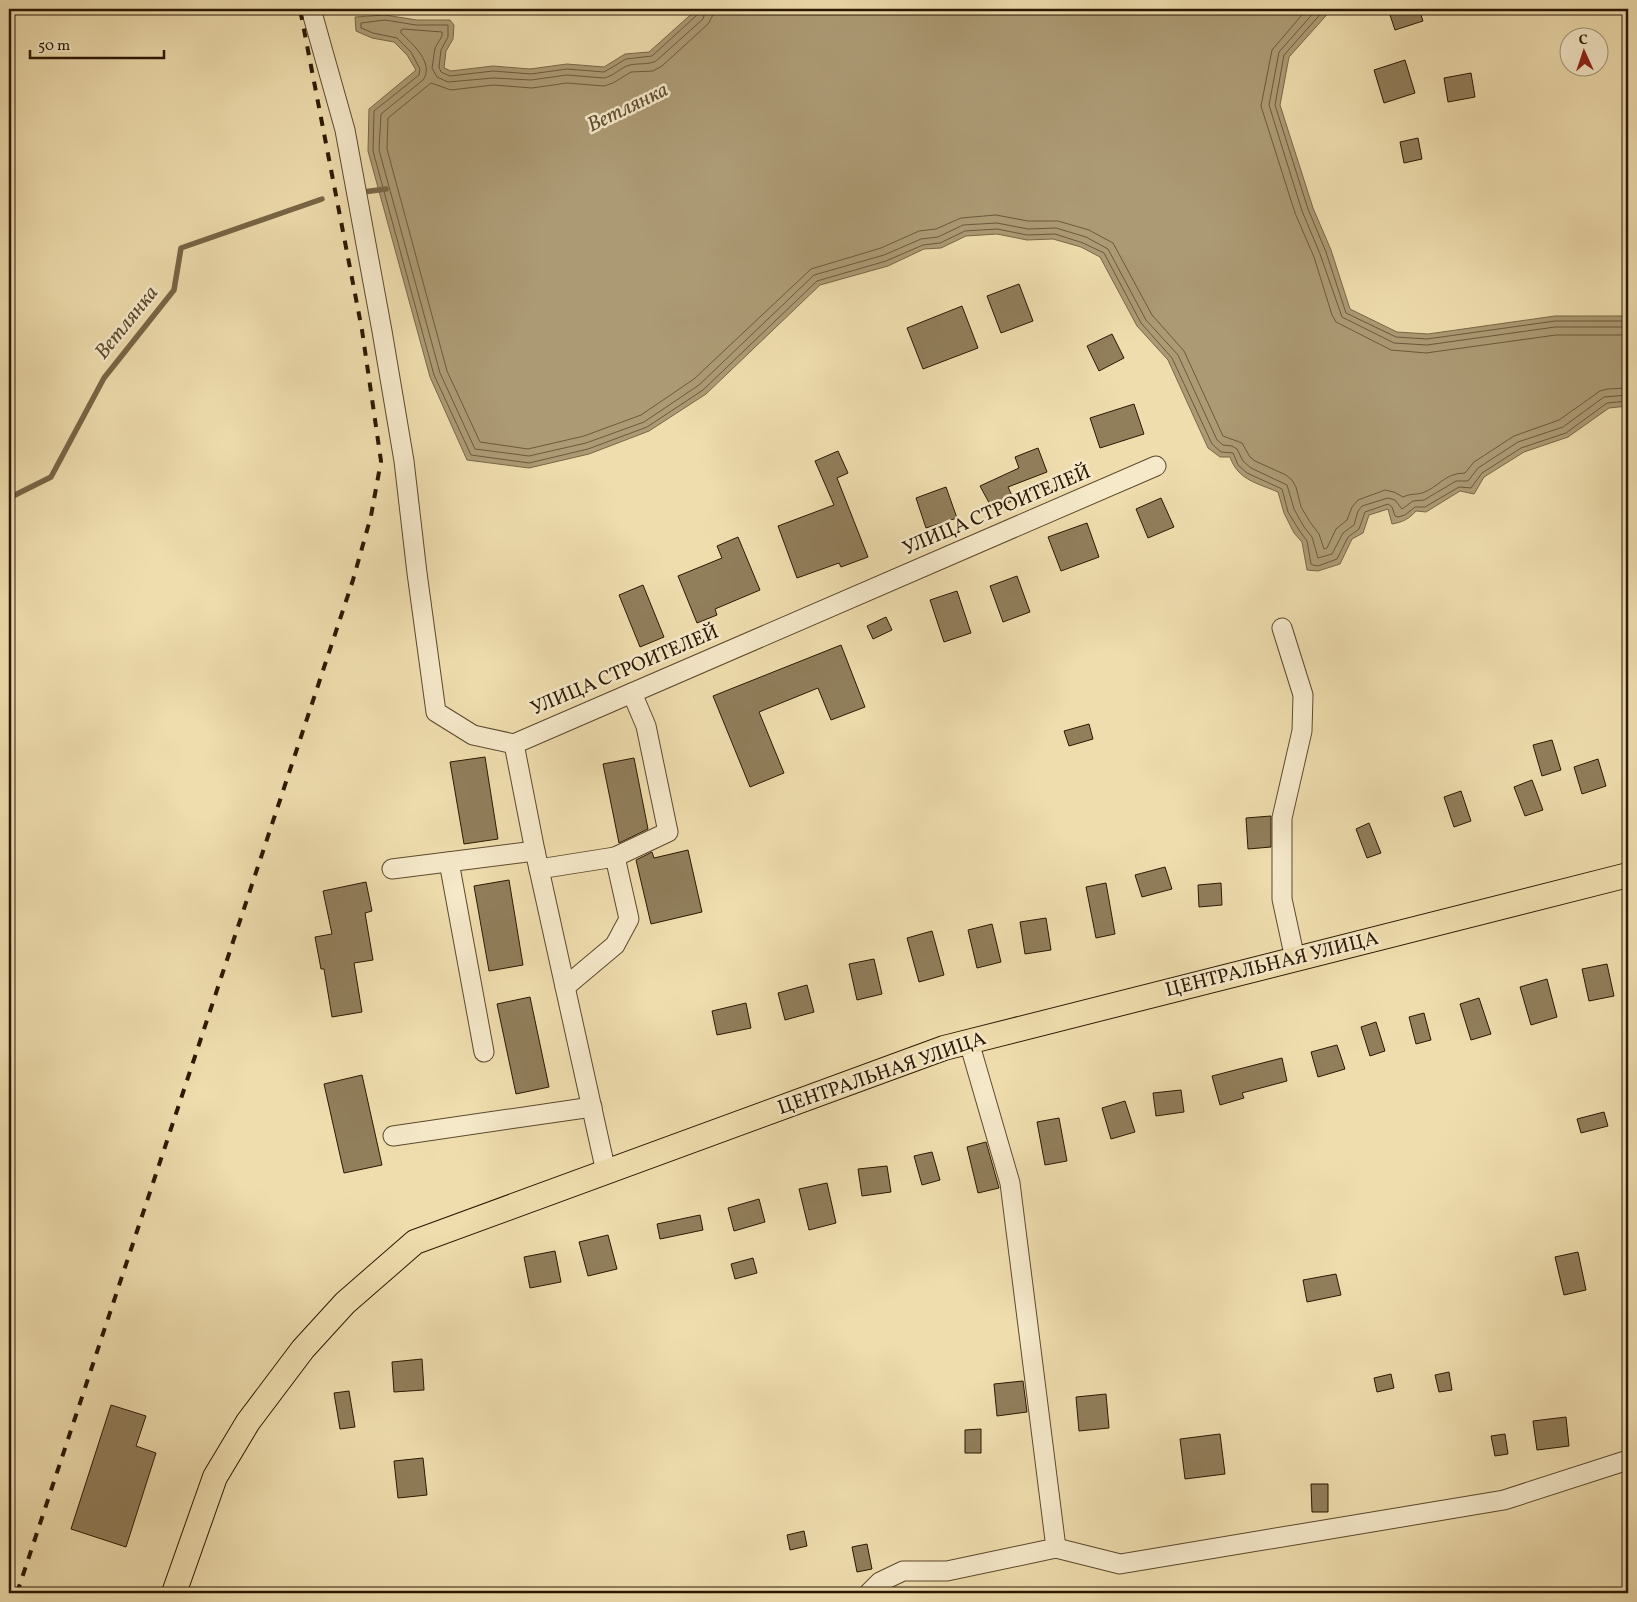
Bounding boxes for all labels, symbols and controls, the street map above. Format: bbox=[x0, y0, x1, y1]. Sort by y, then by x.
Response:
scale bar bbox=[30, 28, 164, 60]
north arrow bbox=[1560, 28, 1610, 78]
text: С bbox=[1578, 31, 1588, 50]
text: 50 m bbox=[38, 36, 70, 57]
water label: Ветлянка bbox=[583, 76, 674, 140]
water label: Ветлянка bbox=[88, 280, 166, 366]
street label: УЛИЦА СТРОИТЕЛЕЙ bbox=[899, 459, 1095, 563]
street label: УЛИЦА СТРОИТЕЛЕЙ bbox=[527, 619, 723, 723]
street label: ЦЕНТРАЛЬНАЯ УЛИЦА bbox=[1162, 925, 1382, 1005]
street label: ЦЕНТРАЛЬНАЯ УЛИЦА bbox=[774, 1025, 990, 1123]

